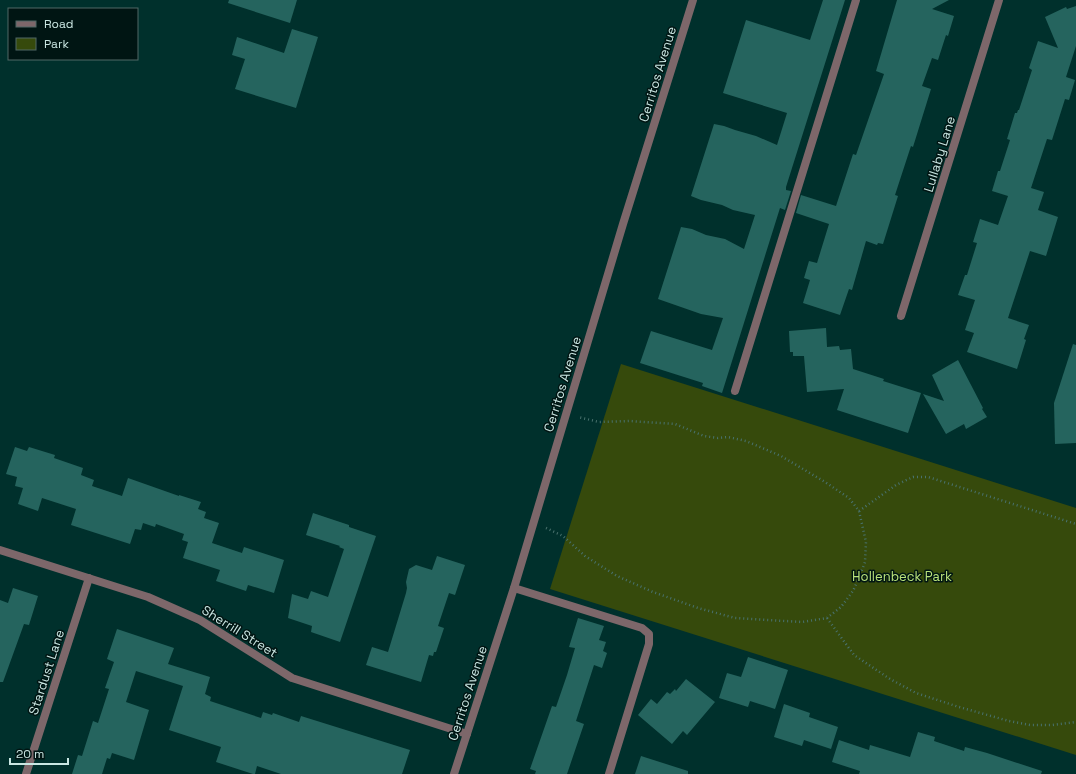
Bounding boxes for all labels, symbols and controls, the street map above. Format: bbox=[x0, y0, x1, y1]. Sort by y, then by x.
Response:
legend bbox=[8, 8, 138, 60]
text: Road bbox=[44, 16, 73, 32]
street label: Cerritos Avenue bbox=[635, 24, 680, 124]
text: Park bbox=[44, 36, 69, 52]
street label: Lullaby Lane bbox=[920, 114, 959, 194]
street label: Cerritos Avenue bbox=[540, 334, 585, 434]
park label: Hollenbeck Park bbox=[852, 568, 952, 585]
street label: Sherrill Street bbox=[199, 601, 281, 661]
street label: Stardust Lane bbox=[25, 627, 68, 717]
street label: Cerritos Avenue bbox=[444, 644, 491, 743]
scale bar bbox=[10, 740, 68, 766]
text: 20 m bbox=[16, 746, 44, 762]

